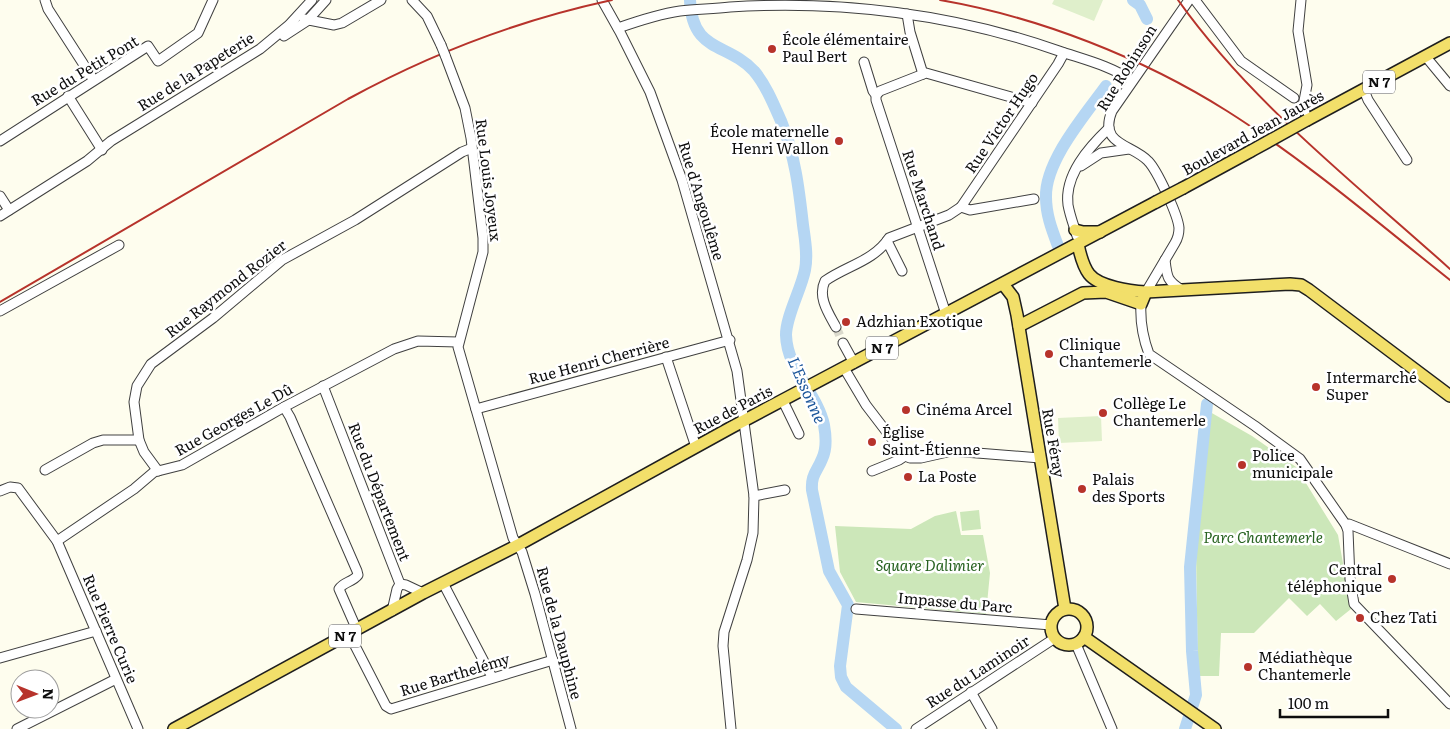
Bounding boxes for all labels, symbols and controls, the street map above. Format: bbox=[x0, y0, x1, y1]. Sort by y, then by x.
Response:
street label: Rue Robinson bbox=[1090, 19, 1162, 115]
street label: Rue de la Papeterie bbox=[132, 25, 258, 116]
place label: École élémentaire Paul Bert bbox=[782, 27, 909, 67]
street label: Rue du Petit Pont bbox=[26, 29, 142, 111]
marker: École élémentaire Paul Bert bbox=[766, 43, 778, 55]
street label: Rue Victor Hugo bbox=[958, 67, 1043, 177]
road number: N 7 bbox=[1363, 70, 1395, 94]
street label: Boulevard Jean Jaurès bbox=[1177, 83, 1328, 180]
street label: Rue Louis Joyeux bbox=[471, 117, 508, 243]
place label: École maternelle Henri Wallon bbox=[710, 119, 829, 159]
marker: École maternelle Henri Wallon bbox=[833, 135, 845, 147]
street label: Rue d'Angoulême bbox=[673, 138, 732, 263]
street label: Rue Marchand bbox=[897, 146, 951, 253]
street label: Rue Raymond Rozier bbox=[160, 233, 291, 343]
place label: Adzhian Exotique bbox=[856, 309, 983, 332]
marker: Adzhian Exotique bbox=[840, 316, 852, 328]
street label: Rue Henri Cherrière bbox=[526, 330, 672, 389]
place label: Clinique Chantemerle bbox=[1059, 332, 1152, 372]
road number: N 7 bbox=[866, 336, 898, 359]
marker: Clinique Chantemerle bbox=[1043, 348, 1055, 360]
water label: L'Essonne bbox=[783, 352, 833, 427]
place label: Intermarché Super bbox=[1326, 365, 1417, 405]
street label: Rue Georges Le Dû bbox=[170, 376, 297, 461]
street label: Rue de Paris bbox=[689, 378, 776, 439]
marker: Intermarché Super bbox=[1310, 381, 1322, 393]
place label: Collège Le Chantemerle bbox=[1113, 391, 1206, 431]
place label: Cinéma Arcel bbox=[916, 397, 1012, 420]
marker: Cinéma Arcel bbox=[900, 404, 912, 416]
street label: Rue Féray bbox=[1037, 406, 1072, 479]
marker: Collège Le Chantemerle bbox=[1097, 407, 1109, 419]
street label: Rue du Département bbox=[343, 419, 417, 564]
place label: Église Saint-Étienne bbox=[882, 420, 980, 460]
marker: Église Saint-Étienne bbox=[866, 436, 878, 448]
place label: Police municipale bbox=[1252, 443, 1333, 483]
marker: Police municipale bbox=[1236, 459, 1248, 471]
place label: La Poste bbox=[918, 464, 977, 487]
place label: Palais des Sports bbox=[1092, 467, 1165, 507]
marker: La Poste bbox=[902, 471, 914, 483]
marker: Palais des Sports bbox=[1076, 483, 1088, 495]
park label: Parc Chantemerle bbox=[1203, 525, 1323, 548]
park label: Square Dalimier bbox=[876, 553, 985, 576]
place label: Central téléphonique bbox=[1287, 557, 1382, 597]
street label: Rue de la Dauphine bbox=[532, 564, 589, 702]
street label: Rue Pierre Curie bbox=[78, 570, 145, 687]
marker: Central téléphonique bbox=[1386, 573, 1398, 585]
street label: Impasse du Parc bbox=[897, 585, 1014, 618]
place label: Chez Tati bbox=[1370, 605, 1437, 628]
marker: Chez Tati bbox=[1354, 612, 1366, 624]
road number: N 7 bbox=[329, 624, 361, 648]
street label: Rue du Laminoir bbox=[921, 628, 1034, 713]
place label: Médiathèque Chantemerle bbox=[1258, 645, 1352, 685]
street label: Rue Barthelémy bbox=[397, 646, 513, 701]
marker: Médiathèque Chantemerle bbox=[1242, 661, 1254, 673]
north arrow bbox=[10, 669, 60, 719]
scale bar bbox=[1280, 686, 1388, 718]
text: N bbox=[39, 688, 59, 701]
text: 100 m bbox=[1288, 691, 1329, 714]

